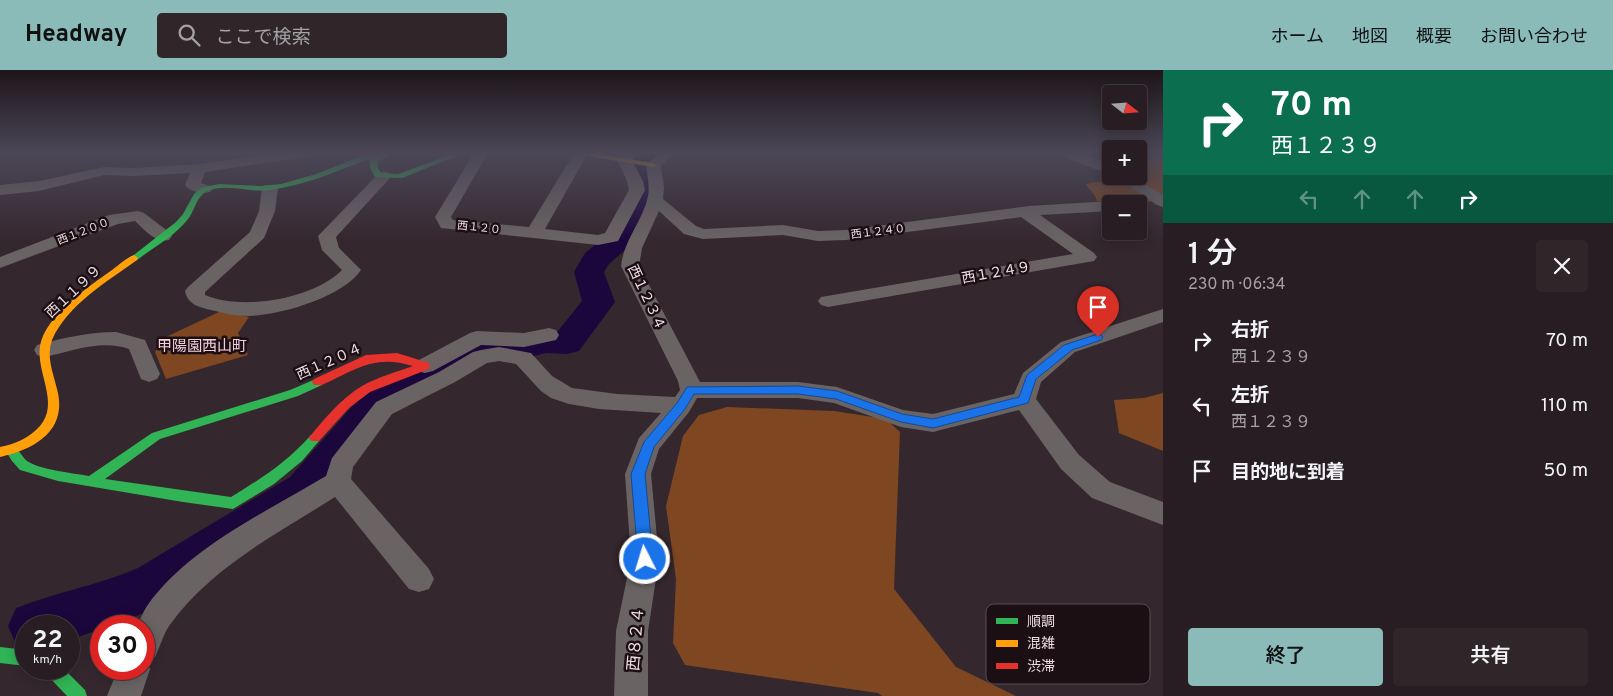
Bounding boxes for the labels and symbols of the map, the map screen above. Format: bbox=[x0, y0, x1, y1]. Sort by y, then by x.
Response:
north arrow bbox=[1102, 85, 1148, 130]
street label: 西１２００ bbox=[55, 216, 112, 248]
street label: 西１２０ bbox=[456, 219, 502, 237]
street label: 西１２４０ bbox=[850, 222, 906, 242]
street label: 西１２４９ bbox=[960, 259, 1032, 288]
street label: 西１１９９ bbox=[43, 262, 105, 322]
street label: 西１２３４ bbox=[623, 262, 668, 333]
pin bbox=[1077, 286, 1119, 337]
district label: 甲陽園西山町 bbox=[157, 338, 247, 357]
street label: 西１２０４ bbox=[294, 340, 365, 384]
position arrow bbox=[618, 532, 670, 584]
legend bbox=[986, 604, 1150, 684]
street label: 西８２４ bbox=[624, 606, 650, 672]
text: 順調 bbox=[1027, 614, 1055, 631]
speed limit sign: 30 bbox=[90, 615, 155, 680]
text: 混雑 bbox=[1027, 635, 1055, 653]
text: 渋滞 bbox=[1027, 659, 1055, 676]

